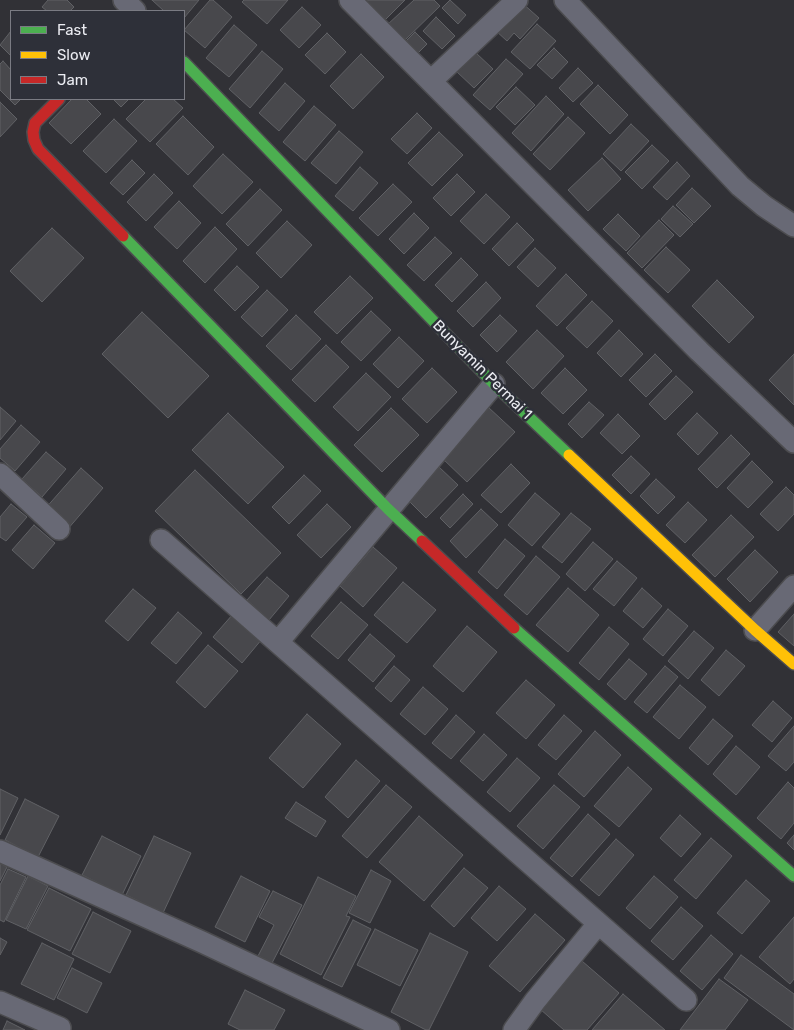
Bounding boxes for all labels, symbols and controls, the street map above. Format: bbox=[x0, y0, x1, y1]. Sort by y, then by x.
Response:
legend bbox=[10, 10, 185, 100]
text: Fast bbox=[57, 21, 87, 39]
text: Slow bbox=[57, 46, 90, 64]
text: Jam bbox=[57, 71, 88, 89]
street label: Bunyamin Permai 1 bbox=[429, 317, 535, 423]

